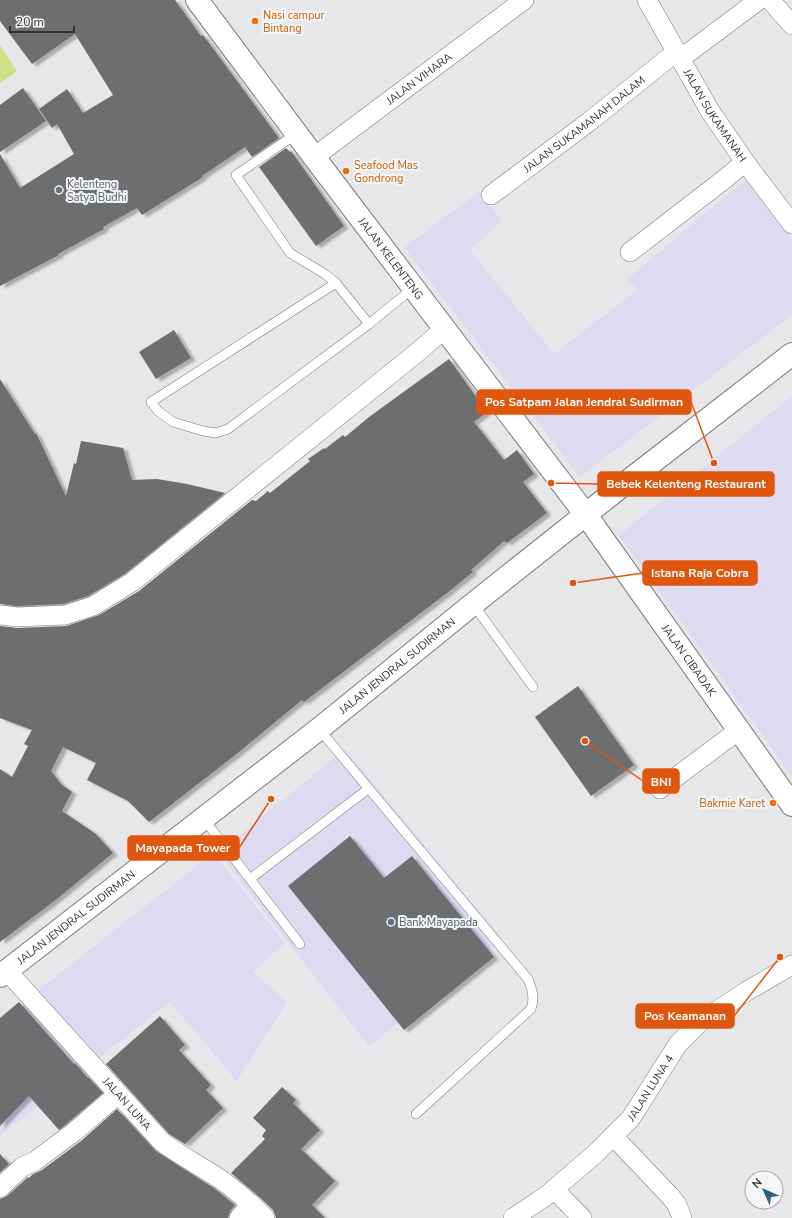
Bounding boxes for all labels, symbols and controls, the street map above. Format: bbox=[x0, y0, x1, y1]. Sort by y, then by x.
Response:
scale bar bbox=[10, 8, 74, 34]
place label: Nasi campur Bintang bbox=[263, 8, 325, 36]
text: 20 m bbox=[16, 14, 44, 30]
marker: Nasi campur Bintang bbox=[250, 16, 260, 26]
street label: JALAN VIHARA bbox=[382, 49, 455, 109]
street label: JALAN SUKAMANAH bbox=[680, 65, 750, 165]
street label: JALAN SUKAMANAH DALAM bbox=[519, 72, 648, 176]
place label: Seafood Mas Gondrong bbox=[354, 158, 418, 186]
marker: Seafood Mas Gondrong bbox=[341, 166, 351, 176]
place label: Kelenteng Satya Budhi bbox=[67, 177, 127, 205]
marker: Kelenteng Satya Budhi bbox=[54, 185, 64, 195]
street label: JALAN KELENTENG bbox=[354, 213, 427, 302]
callout: Pos Satpam Jalan Jendral Sudirman bbox=[477, 390, 691, 414]
text: Pos Satpam Jalan Jendral Sudirman bbox=[485, 394, 683, 410]
callout: Bebek Kelenteng Restaurant bbox=[598, 472, 774, 496]
text: Bebek Kelenteng Restaurant bbox=[606, 476, 766, 492]
callout: Istana Raja Cobra bbox=[643, 561, 757, 585]
text: Istana Raja Cobra bbox=[651, 565, 749, 581]
street label: JALAN JENDRAL SUDIRMAN bbox=[335, 614, 458, 718]
street label: JALAN CIBADAK bbox=[658, 620, 720, 700]
callout: BNI bbox=[643, 769, 679, 793]
text: BNI bbox=[651, 774, 671, 790]
place label: Bakmie Karet bbox=[699, 796, 765, 811]
marker: Bakmie Karet bbox=[768, 798, 778, 808]
callout: Mayapada Tower bbox=[128, 836, 239, 860]
text: Mayapada Tower bbox=[135, 840, 231, 856]
street label: JALAN JENDRAL SUDIRMAN bbox=[13, 867, 138, 968]
place label: Bank Mayapada bbox=[399, 915, 478, 930]
marker: Bank Mayapada bbox=[386, 917, 396, 927]
callout: Pos Keamanan bbox=[636, 1004, 734, 1028]
text: Pos Keamanan bbox=[644, 1008, 726, 1024]
street label: JALAN LUNA 4 bbox=[624, 1051, 677, 1125]
street label: JALAN LUNA bbox=[99, 1073, 155, 1133]
north arrow bbox=[744, 1170, 784, 1210]
text: N bbox=[749, 1175, 765, 1191]

